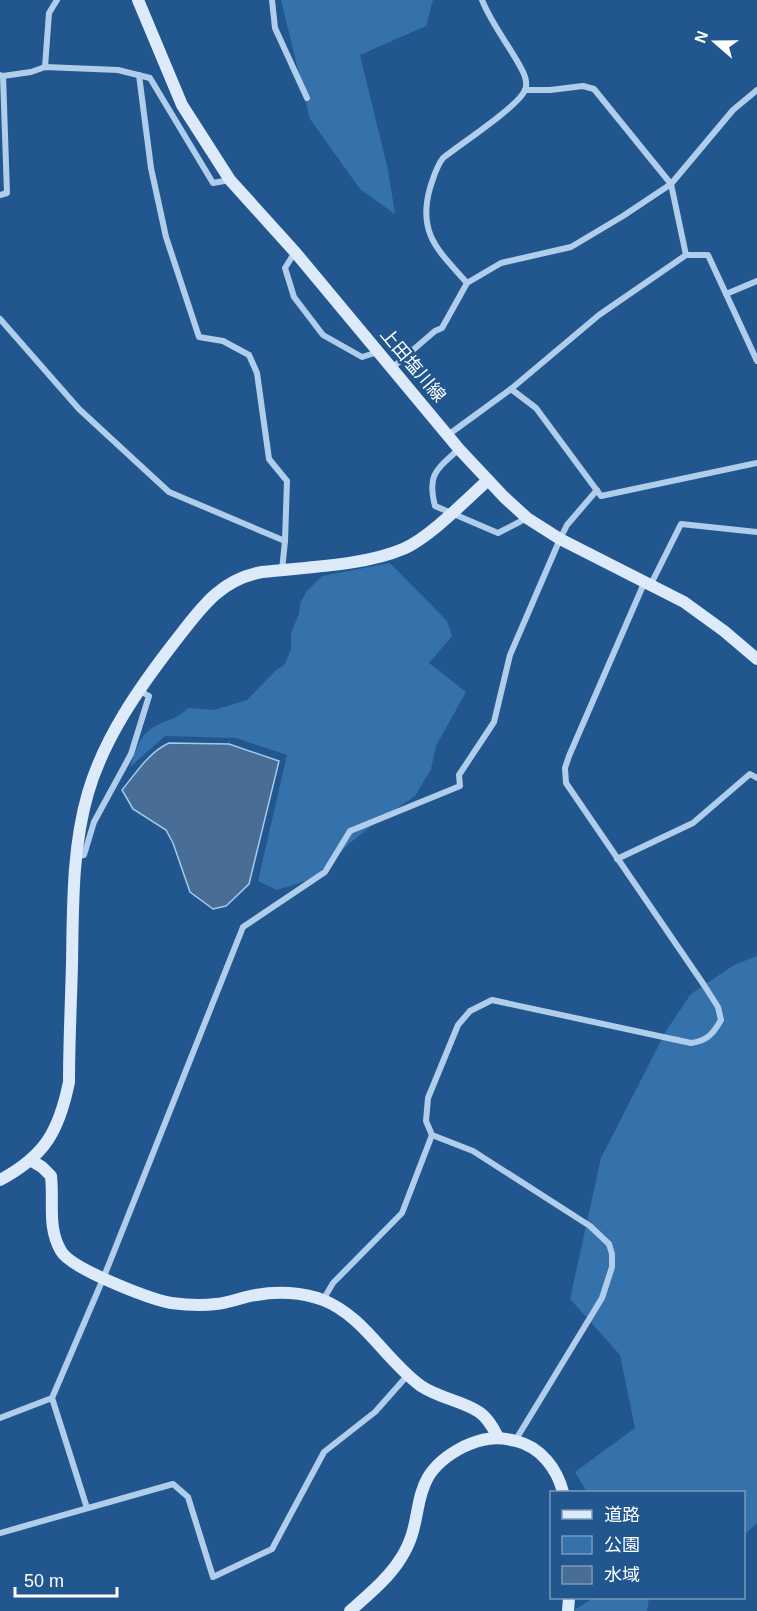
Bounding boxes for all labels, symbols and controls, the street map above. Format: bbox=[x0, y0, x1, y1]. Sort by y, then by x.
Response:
north arrow bbox=[685, 12, 745, 72]
text: N bbox=[691, 29, 711, 45]
street label: 上田塩川線 bbox=[376, 324, 450, 406]
legend bbox=[550, 1491, 745, 1599]
text: 道路 bbox=[604, 1505, 640, 1525]
text: 公園 bbox=[604, 1535, 640, 1555]
scale bar bbox=[15, 1560, 117, 1598]
text: 水域 bbox=[604, 1565, 640, 1585]
text: 50 m bbox=[24, 1571, 64, 1591]

